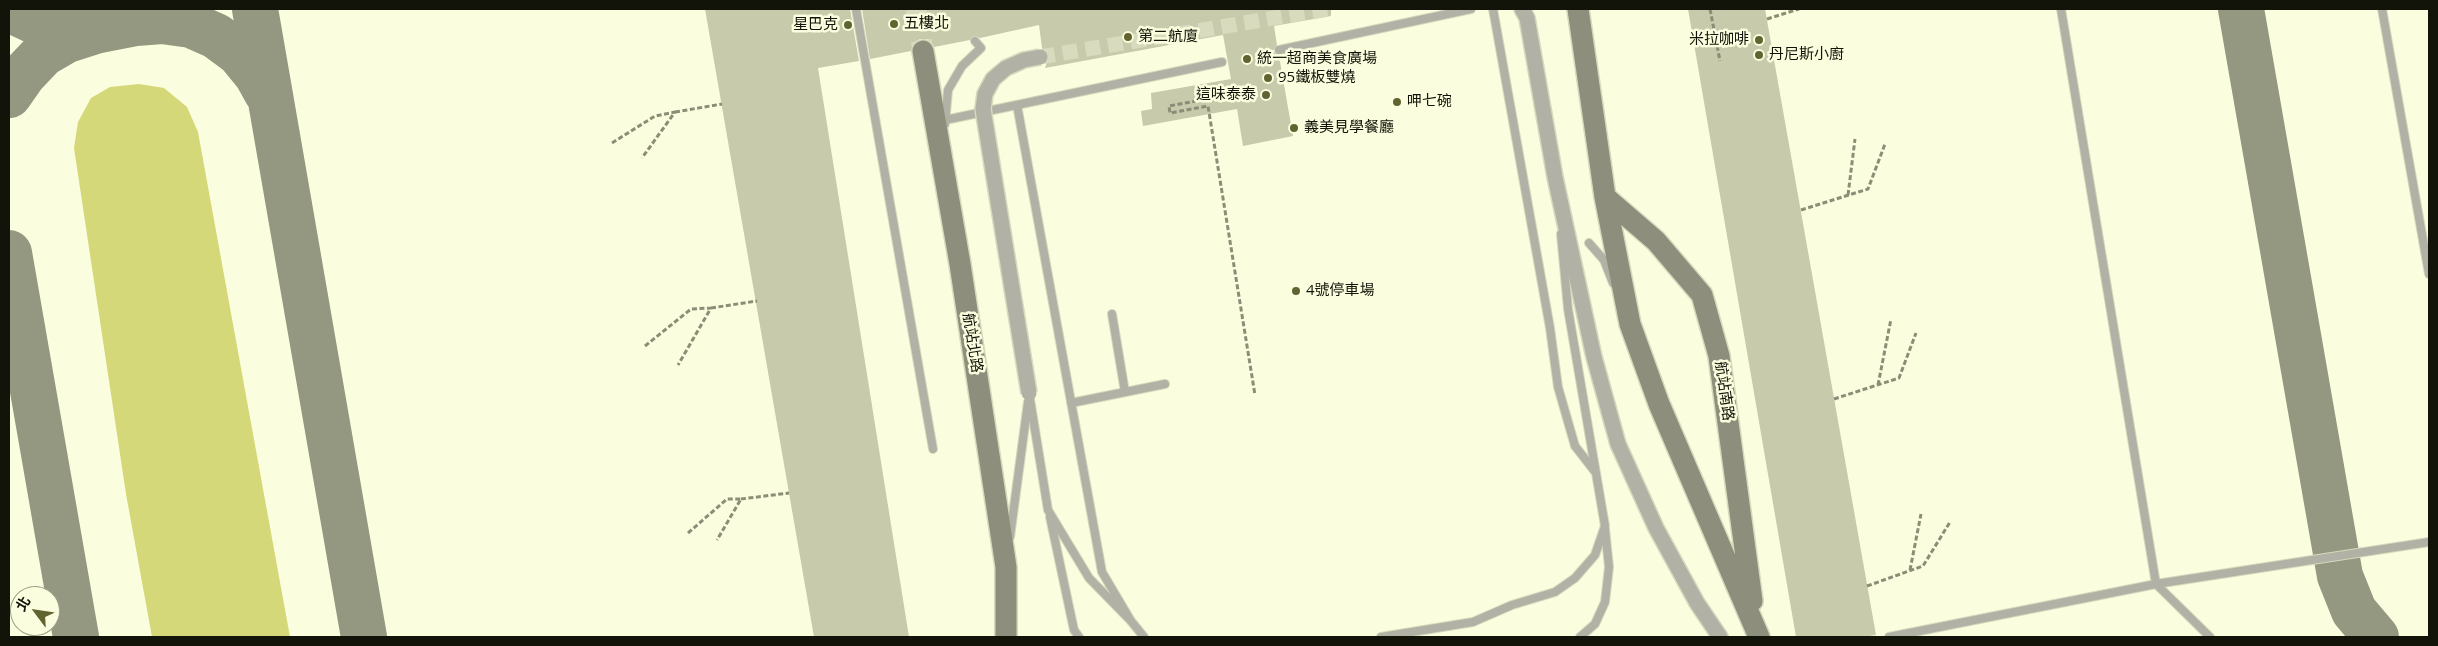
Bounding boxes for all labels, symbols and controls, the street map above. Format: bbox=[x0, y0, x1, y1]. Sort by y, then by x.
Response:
place label: 五樓北 bbox=[904, 15, 949, 33]
place label: 星巴克 bbox=[793, 16, 838, 34]
marker: 五樓北 bbox=[888, 18, 900, 30]
marker: 星巴克 bbox=[842, 19, 854, 31]
place label: 第二航廈 bbox=[1138, 28, 1198, 46]
marker: 第二航廈 bbox=[1122, 31, 1134, 43]
place label: 米拉咖啡 bbox=[1689, 31, 1749, 49]
marker: 米拉咖啡 bbox=[1753, 34, 1765, 46]
place label: 丹尼斯小廚 bbox=[1769, 46, 1844, 64]
marker: 丹尼斯小廚 bbox=[1753, 49, 1765, 61]
place label: 統一超商美食廣場 bbox=[1257, 50, 1377, 68]
marker: 統一超商美食廣場 bbox=[1241, 53, 1253, 65]
place label: 95鐵板雙燒 bbox=[1278, 69, 1355, 87]
marker: 95鐵板雙燒 bbox=[1262, 72, 1274, 84]
place label: 這味泰泰 bbox=[1196, 86, 1256, 104]
marker: 這味泰泰 bbox=[1260, 89, 1272, 101]
place label: 呷七碗 bbox=[1407, 93, 1452, 111]
marker: 呷七碗 bbox=[1391, 96, 1403, 108]
place label: 義美見學餐廳 bbox=[1304, 119, 1394, 137]
marker: 義美見學餐廳 bbox=[1288, 122, 1300, 134]
place label: 4號停車場 bbox=[1306, 282, 1375, 300]
marker: 4號停車場 bbox=[1290, 285, 1302, 297]
street label: 航站北路 bbox=[958, 312, 986, 374]
street label: 航站南路 bbox=[1711, 360, 1737, 422]
north arrow bbox=[10, 586, 60, 636]
text: 北 bbox=[11, 593, 34, 614]

